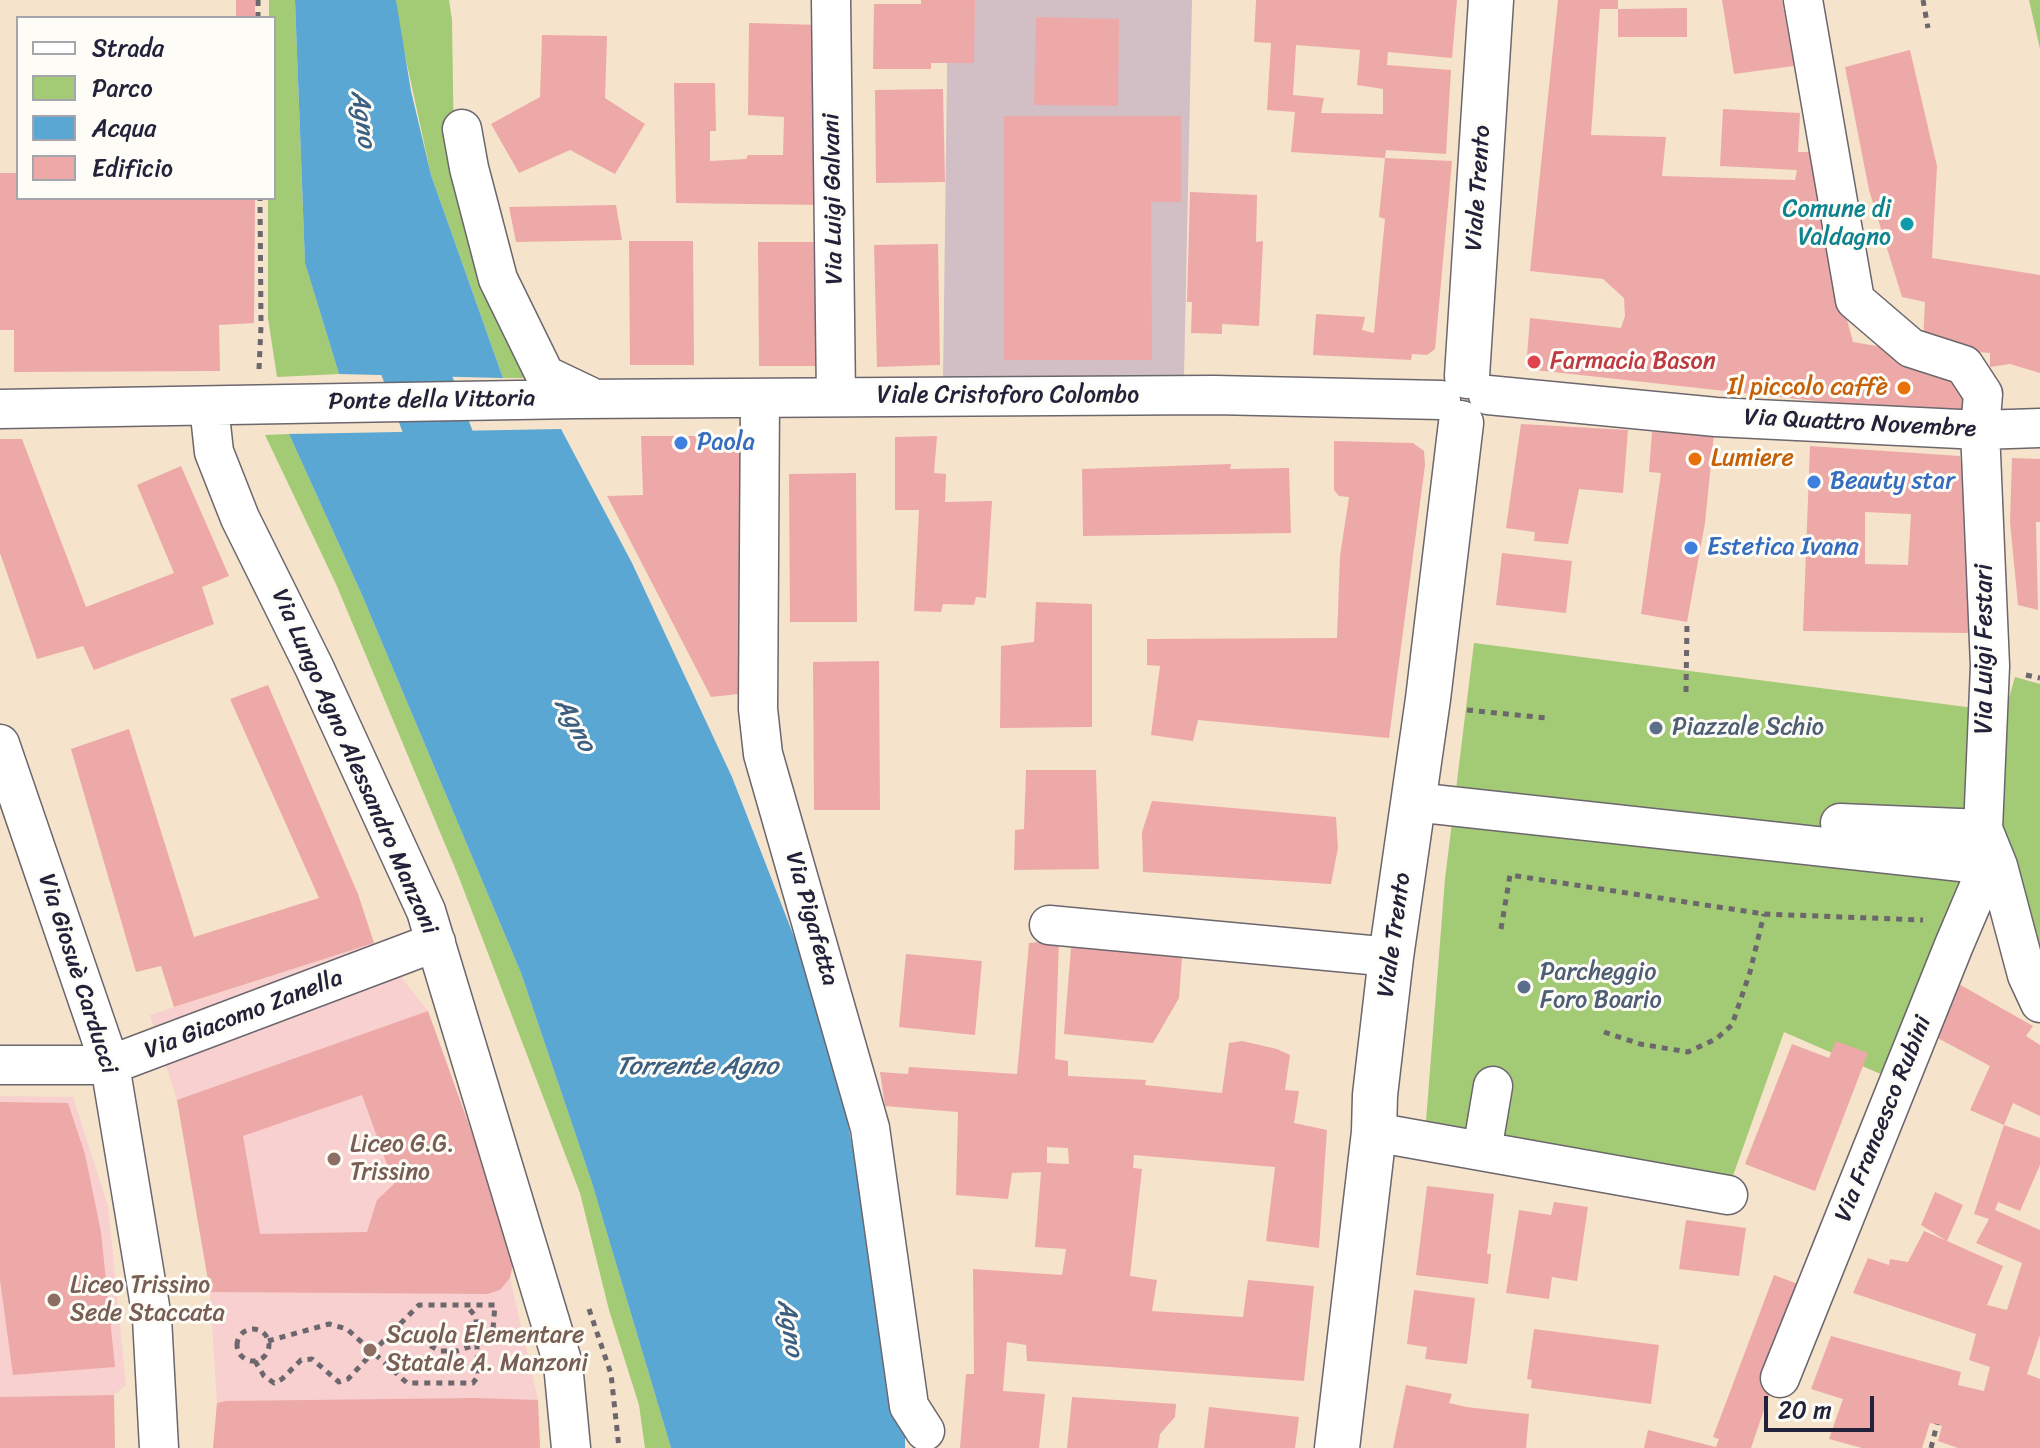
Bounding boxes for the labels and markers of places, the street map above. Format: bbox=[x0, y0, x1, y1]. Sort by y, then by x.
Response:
place label: Comune di Valdagno bbox=[1783, 196, 1891, 252]
marker: Comune di Valdagno bbox=[1898, 215, 1916, 233]
place label: Farmacia Bason bbox=[1550, 348, 1716, 376]
marker: Farmacia Bason bbox=[1525, 353, 1543, 371]
place label: Il piccolo caffè bbox=[1727, 374, 1888, 402]
marker: Il piccolo caffè bbox=[1895, 379, 1913, 397]
place label: Paola bbox=[697, 429, 755, 457]
marker: Paola bbox=[672, 434, 690, 452]
place label: Lumiere bbox=[1711, 445, 1794, 473]
marker: Lumiere bbox=[1686, 450, 1704, 468]
place label: Beauty star bbox=[1830, 468, 1955, 496]
marker: Beauty star bbox=[1805, 473, 1823, 491]
place label: Estetica Ivana bbox=[1707, 534, 1858, 562]
marker: Estetica Ivana bbox=[1682, 539, 1700, 557]
place label: Piazzale Schio bbox=[1672, 714, 1824, 742]
marker: Piazzale Schio bbox=[1647, 719, 1665, 737]
place label: Parcheggio Foro Boario bbox=[1540, 959, 1662, 1015]
marker: Parcheggio Foro Boario bbox=[1515, 978, 1533, 996]
place label: Liceo G.G. Trissino bbox=[350, 1131, 455, 1187]
marker: Liceo G.G. Trissino bbox=[325, 1150, 343, 1168]
place label: Liceo Trissino Sede Staccata bbox=[70, 1272, 225, 1328]
marker: Liceo Trissino Sede Staccata bbox=[45, 1291, 63, 1309]
place label: Scuola Elementare Statale A. Manzoni bbox=[386, 1322, 588, 1378]
marker: Scuola Elementare Statale A. Manzoni bbox=[361, 1341, 379, 1359]

